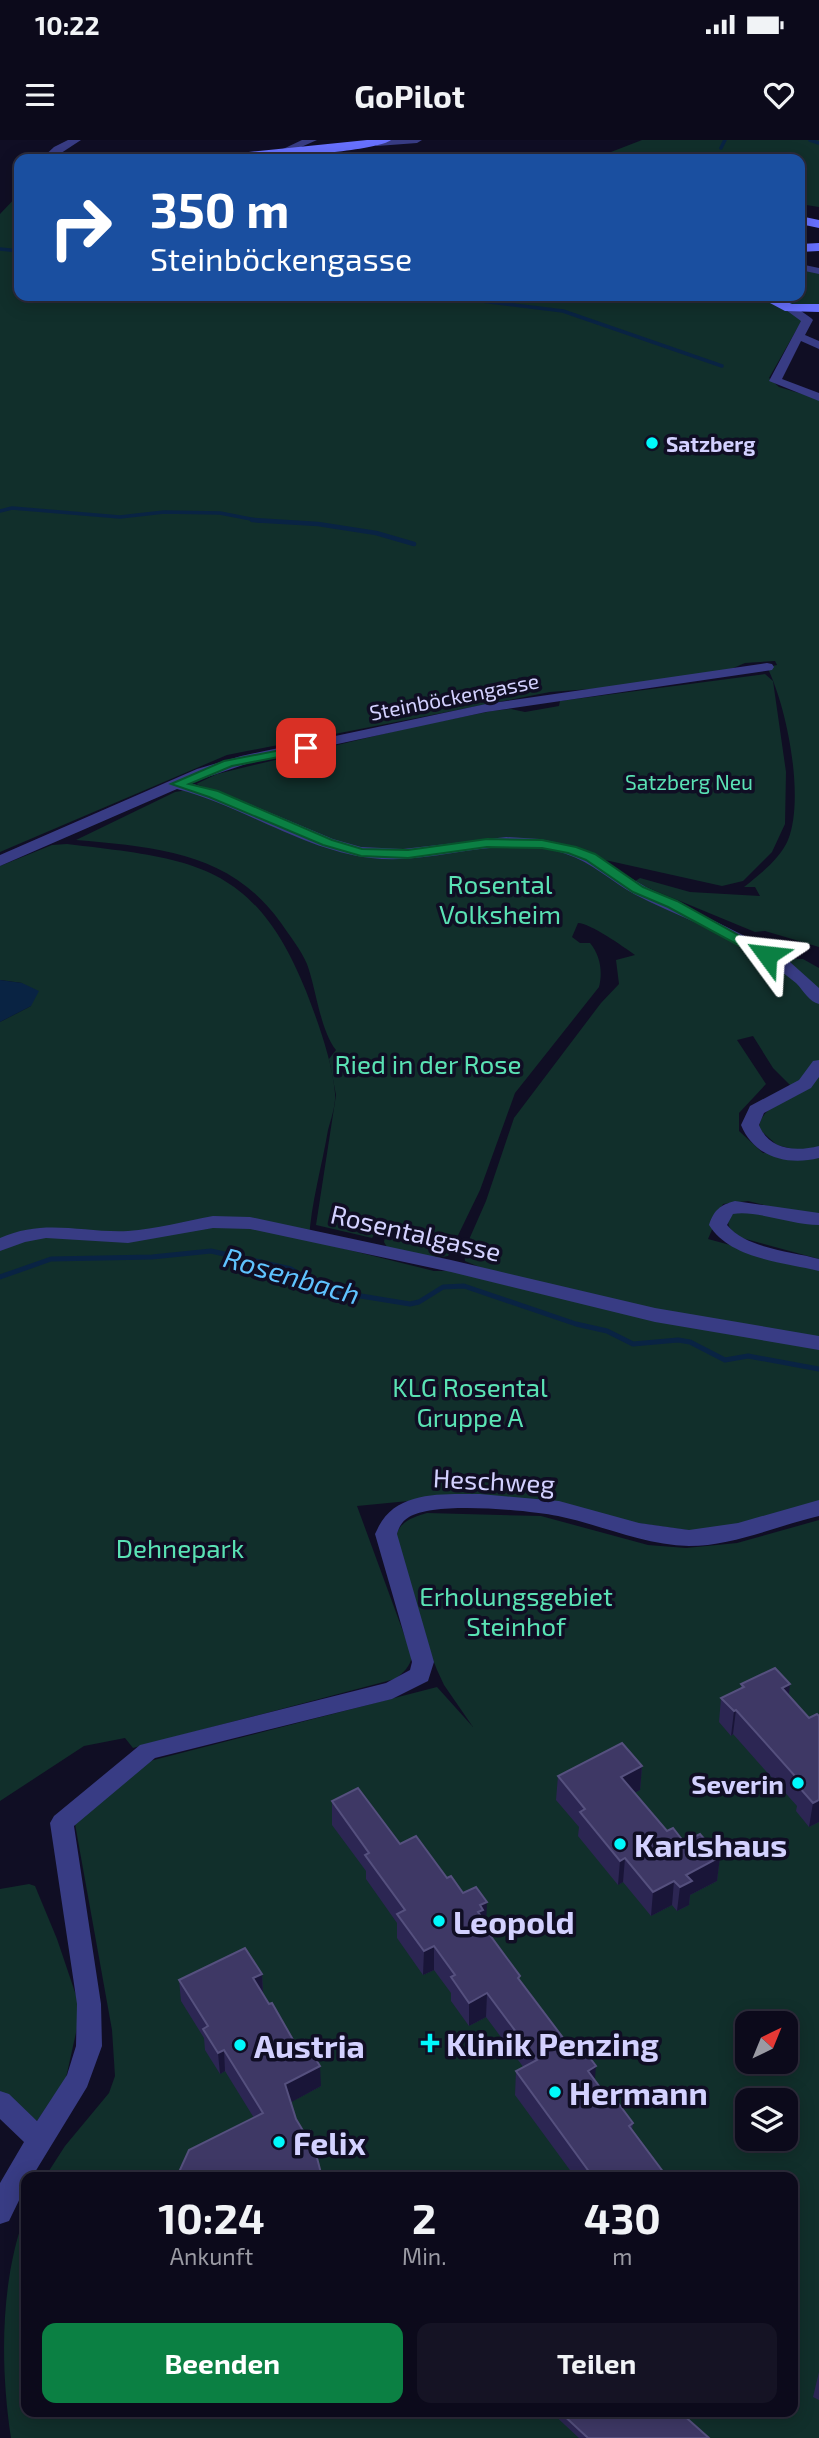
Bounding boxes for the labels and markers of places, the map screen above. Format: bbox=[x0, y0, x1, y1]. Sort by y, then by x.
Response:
place label: Satzberg bbox=[666, 431, 755, 456]
marker: Satzberg bbox=[644, 435, 660, 451]
pin bbox=[276, 718, 336, 778]
place label: Severin bbox=[691, 1768, 784, 1799]
marker: Severin bbox=[790, 1775, 806, 1791]
place label: Karlshaus bbox=[634, 1825, 787, 1863]
marker: Karlshaus bbox=[612, 1836, 628, 1852]
place label: Leopold bbox=[453, 1902, 575, 1940]
marker: Leopold bbox=[431, 1913, 447, 1929]
place label: Klinik Penzing bbox=[446, 2024, 659, 2062]
place label: Austria bbox=[254, 2026, 365, 2064]
marker: Klinik Penzing bbox=[420, 2033, 440, 2053]
marker: Austria bbox=[232, 2037, 248, 2053]
place label: Hermann bbox=[569, 2073, 708, 2111]
marker: Hermann bbox=[547, 2084, 563, 2100]
place label: Felix bbox=[293, 2123, 366, 2161]
marker: Felix bbox=[271, 2134, 287, 2150]

